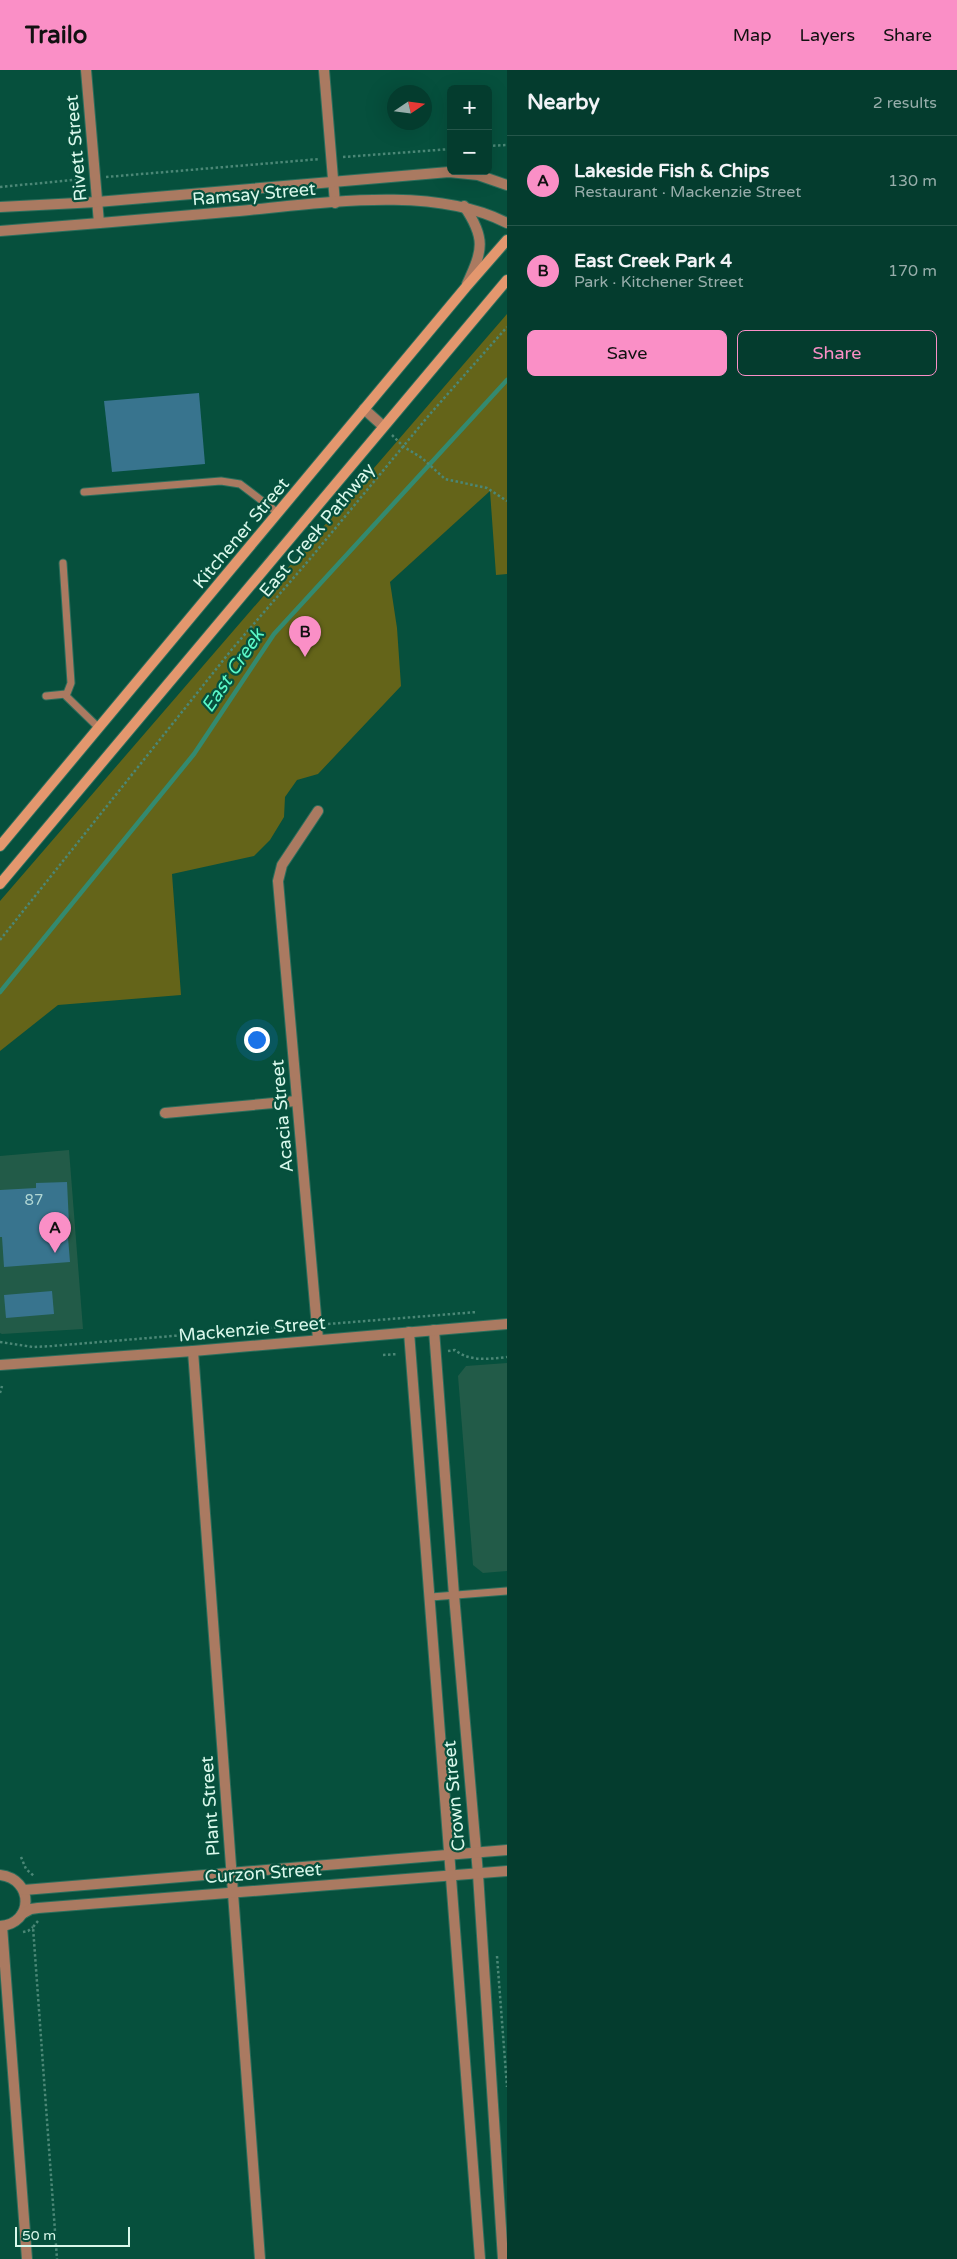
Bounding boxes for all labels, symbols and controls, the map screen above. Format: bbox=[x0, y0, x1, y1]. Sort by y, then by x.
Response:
text: Trailo bbox=[25, 21, 87, 50]
text: Map bbox=[733, 24, 772, 46]
text: Layers bbox=[800, 24, 855, 46]
text: Share bbox=[883, 24, 932, 46]
north arrow bbox=[387, 85, 432, 130]
map controls bbox=[447, 85, 492, 175]
button: + bbox=[447, 85, 492, 130]
text: Nearby bbox=[527, 90, 600, 115]
text: 2 results bbox=[873, 93, 937, 113]
street label: Rivett Street bbox=[60, 94, 92, 202]
button: − bbox=[447, 130, 492, 175]
text: Lakeside Fish & Chips bbox=[574, 160, 769, 182]
text: A bbox=[537, 171, 549, 191]
text: 130 m bbox=[888, 171, 937, 191]
street label: Ramsay Street bbox=[191, 178, 317, 210]
text: Restaurant · Mackenzie Street bbox=[574, 182, 801, 202]
text: East Creek Park 4 bbox=[574, 250, 732, 272]
text: B bbox=[537, 261, 549, 281]
text: 170 m bbox=[888, 261, 937, 281]
text: Park · Kitchener Street bbox=[574, 272, 744, 292]
button: Save bbox=[527, 330, 727, 376]
button: Share bbox=[737, 330, 937, 376]
street label: East Creek Pathway bbox=[254, 458, 380, 602]
street label: Kitchener Street bbox=[188, 473, 294, 593]
pin: B bbox=[289, 616, 321, 657]
water label: East Creek bbox=[197, 623, 270, 716]
your location bbox=[244, 1027, 270, 1053]
street label: Acacia Street bbox=[266, 1059, 298, 1173]
house number: 87 bbox=[25, 1191, 43, 1209]
pin: A bbox=[39, 1212, 71, 1253]
street label: Mackenzie Street bbox=[177, 1312, 327, 1346]
street label: Crown Street bbox=[438, 1740, 470, 1852]
street label: Plant Street bbox=[196, 1755, 224, 1857]
street label: Curzon Street bbox=[204, 1858, 322, 1888]
scale bar bbox=[15, 2224, 130, 2247]
text: 50 m bbox=[22, 2227, 56, 2244]

